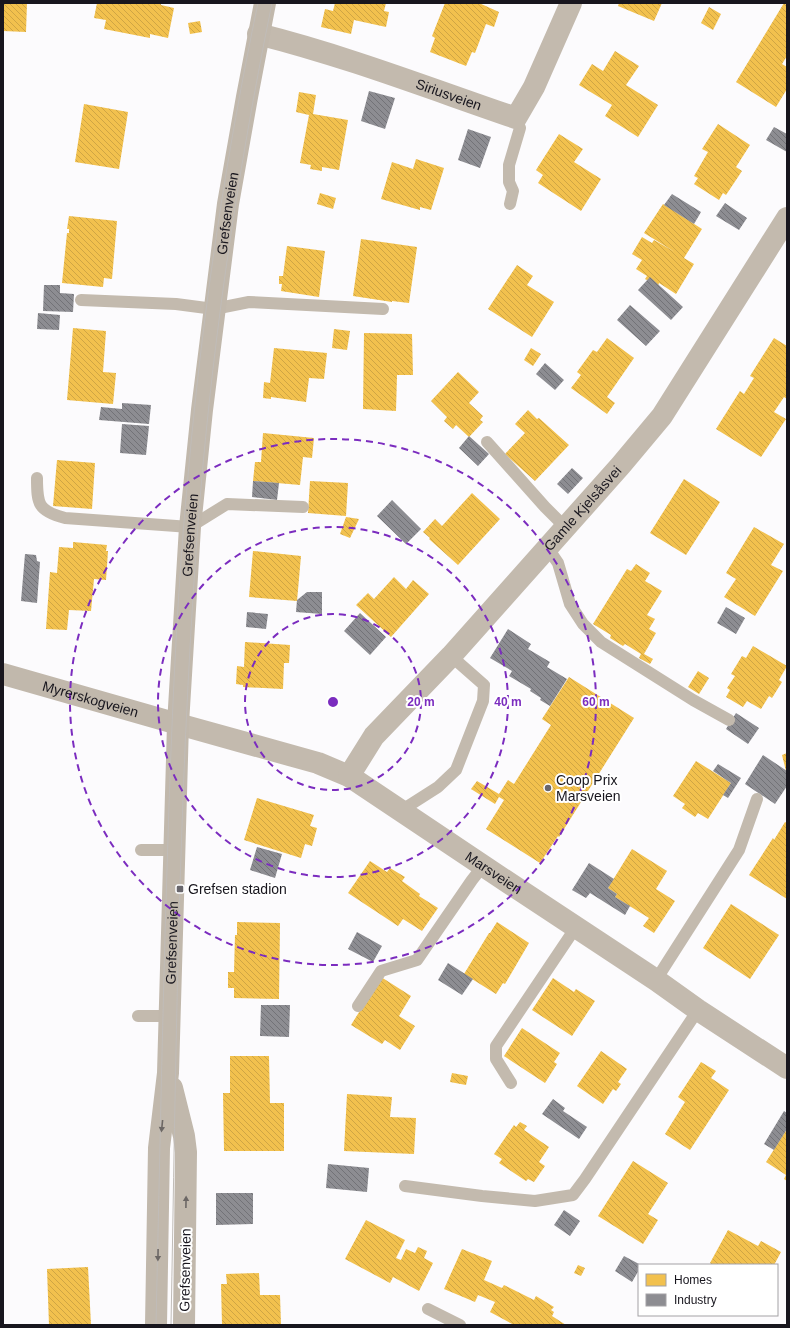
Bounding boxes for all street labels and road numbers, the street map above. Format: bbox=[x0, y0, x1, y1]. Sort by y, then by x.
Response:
street label: Siriusveien bbox=[414, 76, 484, 113]
street label: Grefsenveien bbox=[214, 171, 242, 256]
street label: Gamle Kjelsåsvei bbox=[541, 462, 624, 554]
street label: Grefsenveien bbox=[179, 493, 201, 577]
street label: Myrerskogveien bbox=[41, 678, 140, 720]
street label: Marsveien bbox=[462, 848, 525, 897]
street label: Grefsenveien bbox=[163, 901, 181, 985]
street label: Grefsenveien bbox=[176, 1228, 194, 1312]

